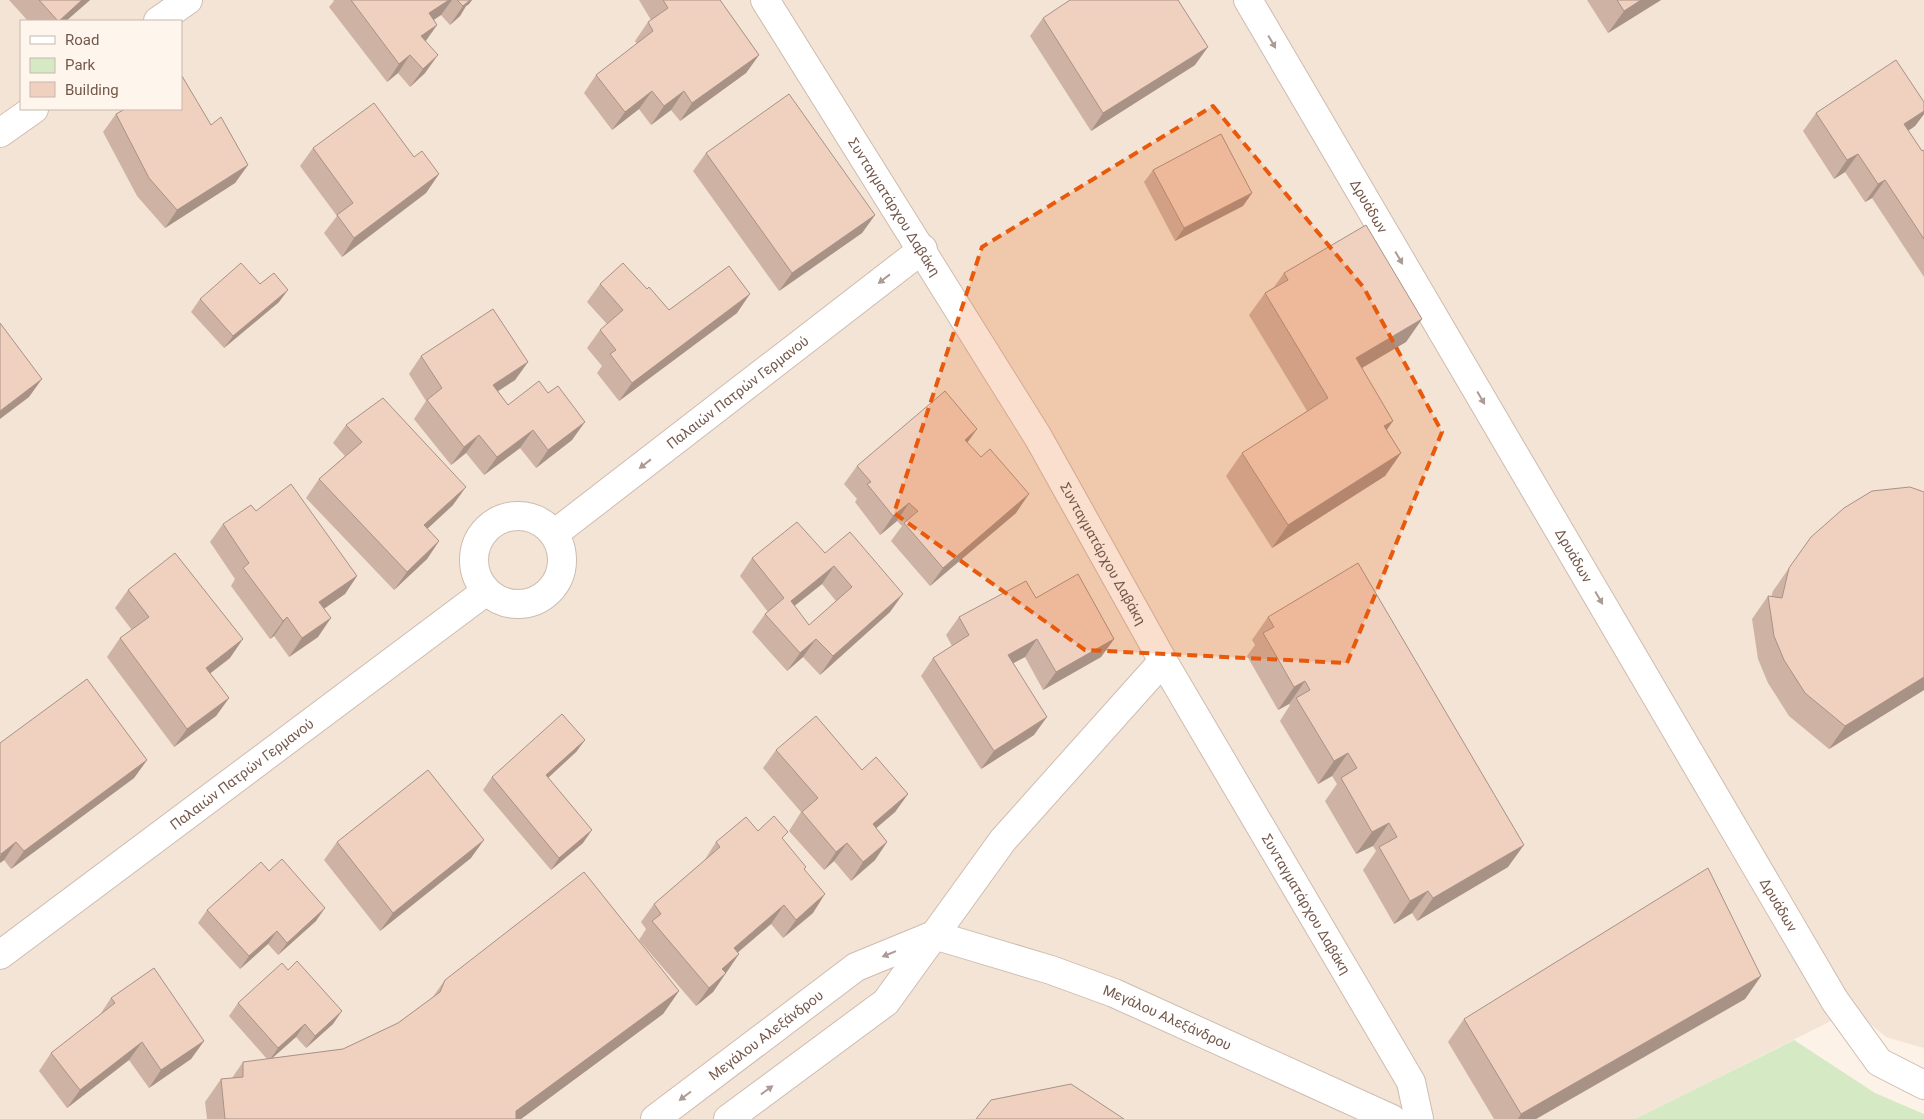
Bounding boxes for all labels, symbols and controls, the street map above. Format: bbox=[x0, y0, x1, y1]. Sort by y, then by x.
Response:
legend bbox=[20, 20, 182, 110]
text: Road bbox=[65, 31, 99, 49]
one-way arrow bbox=[1268, 35, 1277, 49]
text: Park bbox=[65, 56, 96, 74]
text: Building bbox=[65, 81, 119, 99]
street label: Συνταγματάρχου Δαβάκη bbox=[845, 135, 943, 279]
street label: Δρυάδων bbox=[1347, 176, 1391, 236]
one-way arrow bbox=[1395, 250, 1403, 265]
one-way arrow bbox=[877, 274, 891, 284]
street label: Παλαιών Πατρών Γερμανού bbox=[664, 332, 812, 452]
one-way arrow bbox=[1477, 391, 1486, 404]
one-way arrow bbox=[638, 459, 652, 469]
street label: Συνταγματάρχου Δαβάκη bbox=[1057, 480, 1149, 628]
street label: Δρυάδων bbox=[1552, 526, 1596, 585]
one-way arrow bbox=[1595, 591, 1603, 606]
street label: Παλαιών Πατρών Γερμανού bbox=[167, 715, 317, 833]
street label: Συνταγματάρχου Δαβάκη bbox=[1259, 831, 1354, 977]
street label: Δρυάδων bbox=[1757, 875, 1801, 935]
one-way arrow bbox=[882, 950, 896, 958]
street label: Μεγάλου Αλεξάνδρου bbox=[1101, 982, 1234, 1053]
street label: Μεγάλου Αλεξάνδρου bbox=[706, 987, 826, 1083]
one-way arrow bbox=[760, 1085, 774, 1095]
one-way arrow bbox=[679, 1091, 692, 1102]

